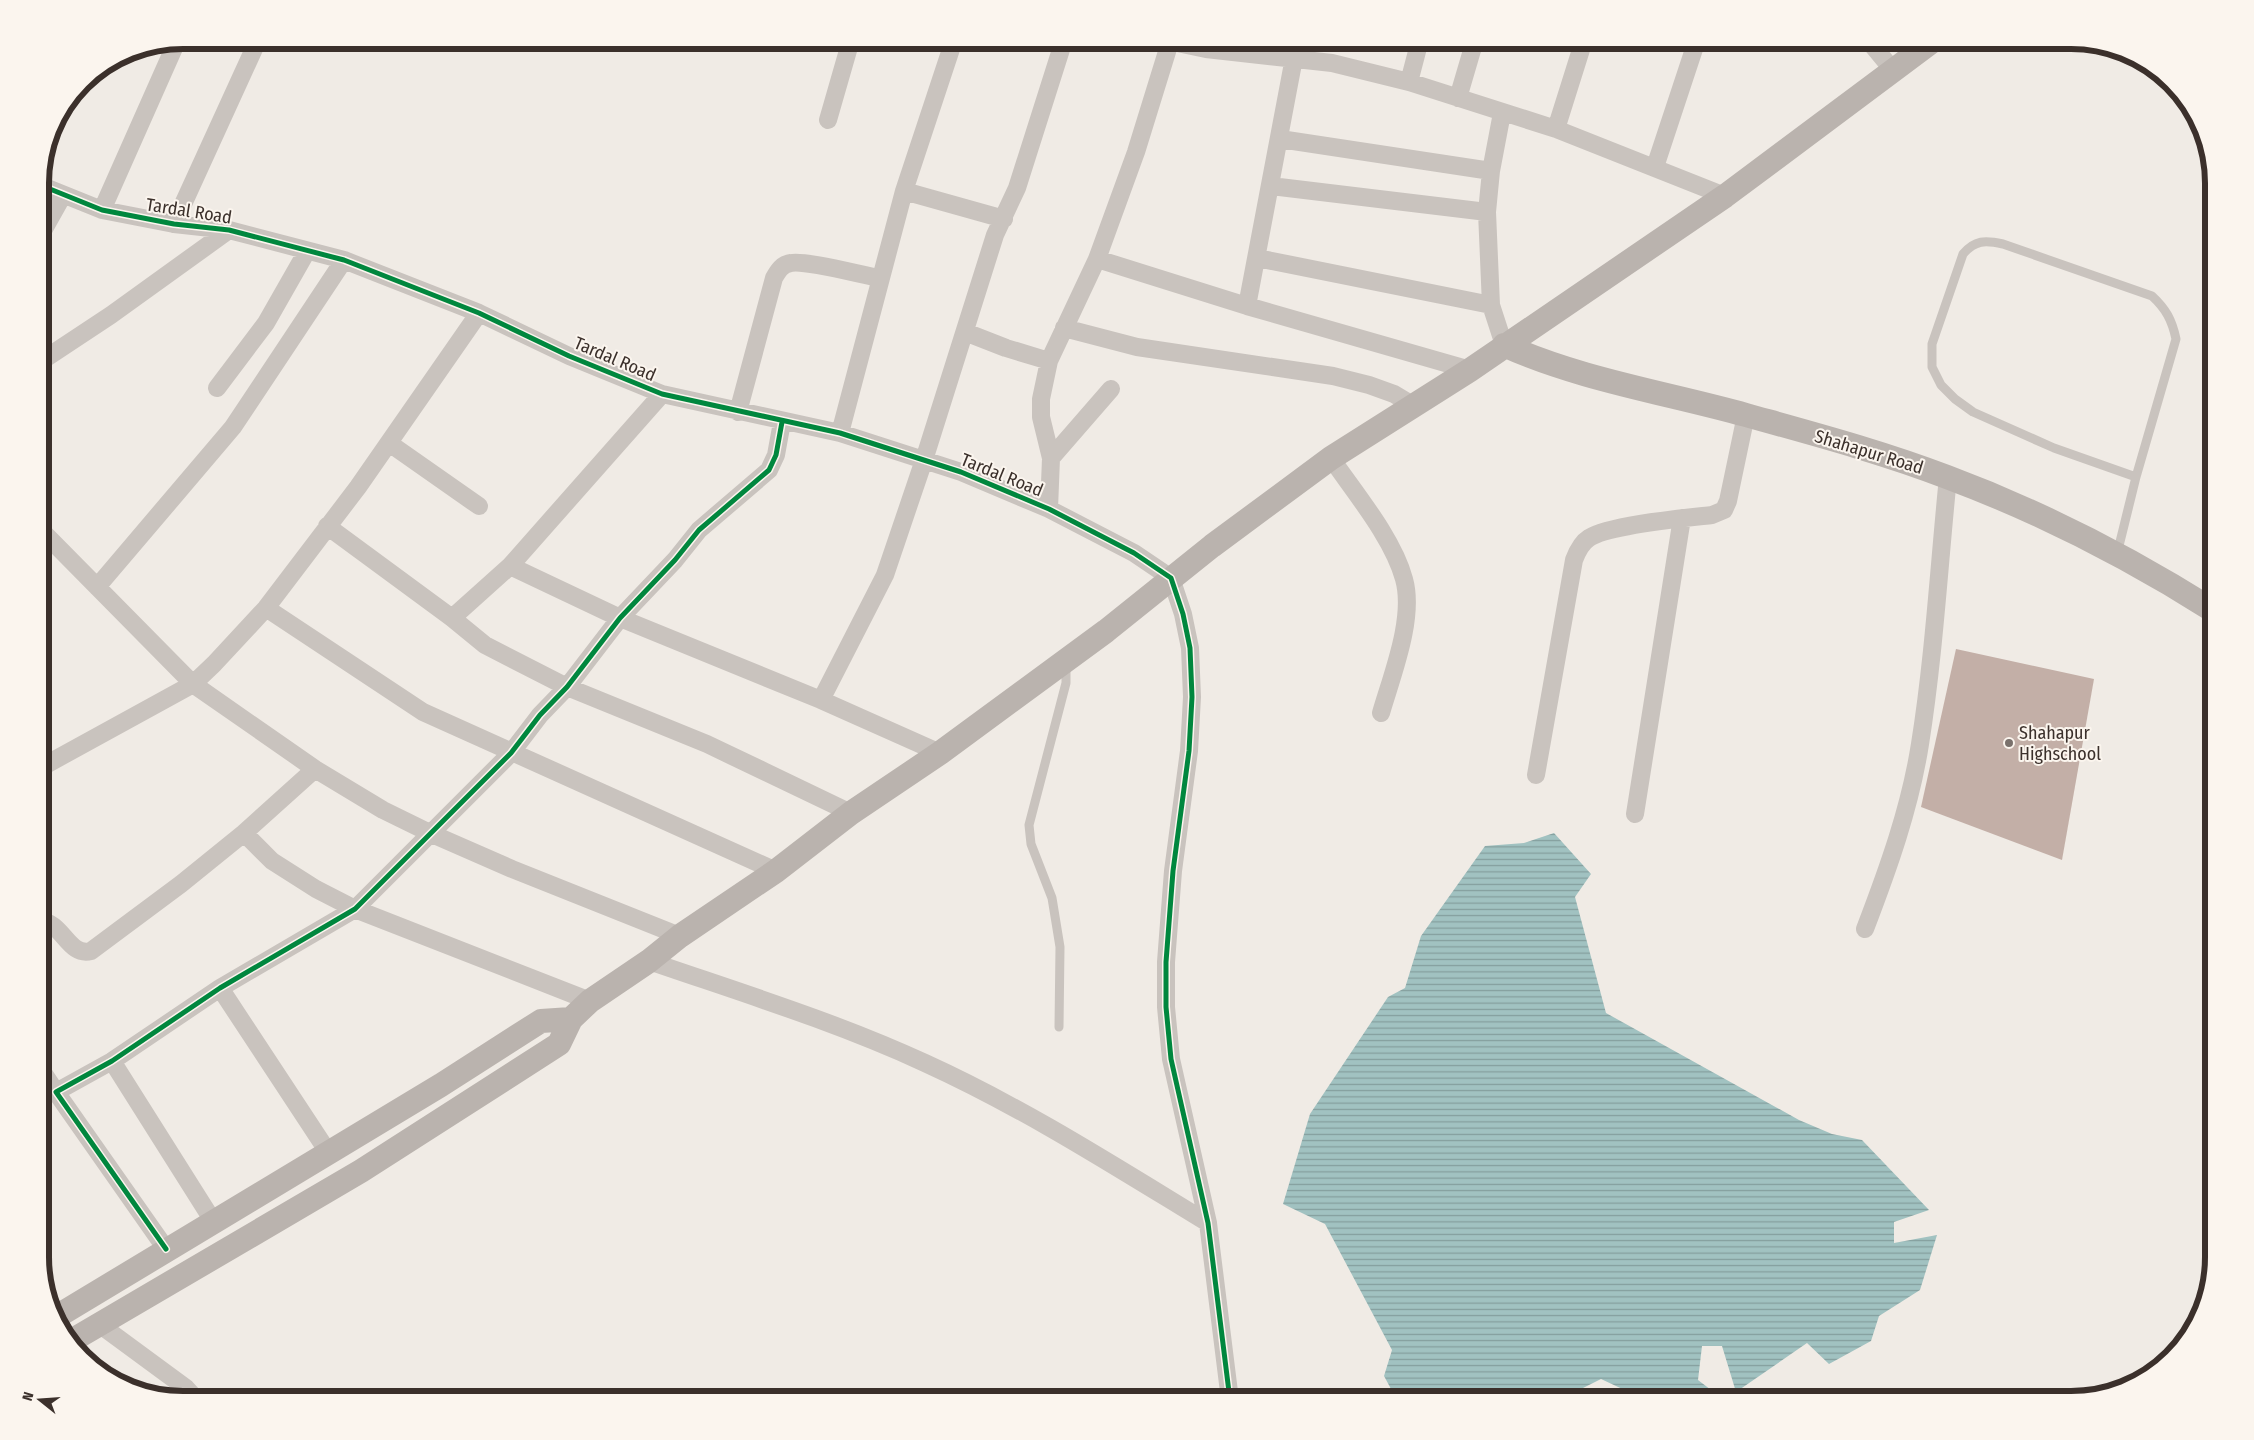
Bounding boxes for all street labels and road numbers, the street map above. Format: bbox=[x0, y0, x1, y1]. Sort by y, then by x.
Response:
street label: Tardal Road bbox=[144, 193, 234, 229]
street label: Tardal Road bbox=[571, 332, 659, 386]
street label: Shahapur Road bbox=[1812, 425, 1926, 479]
street label: Tardal Road bbox=[958, 449, 1046, 501]

